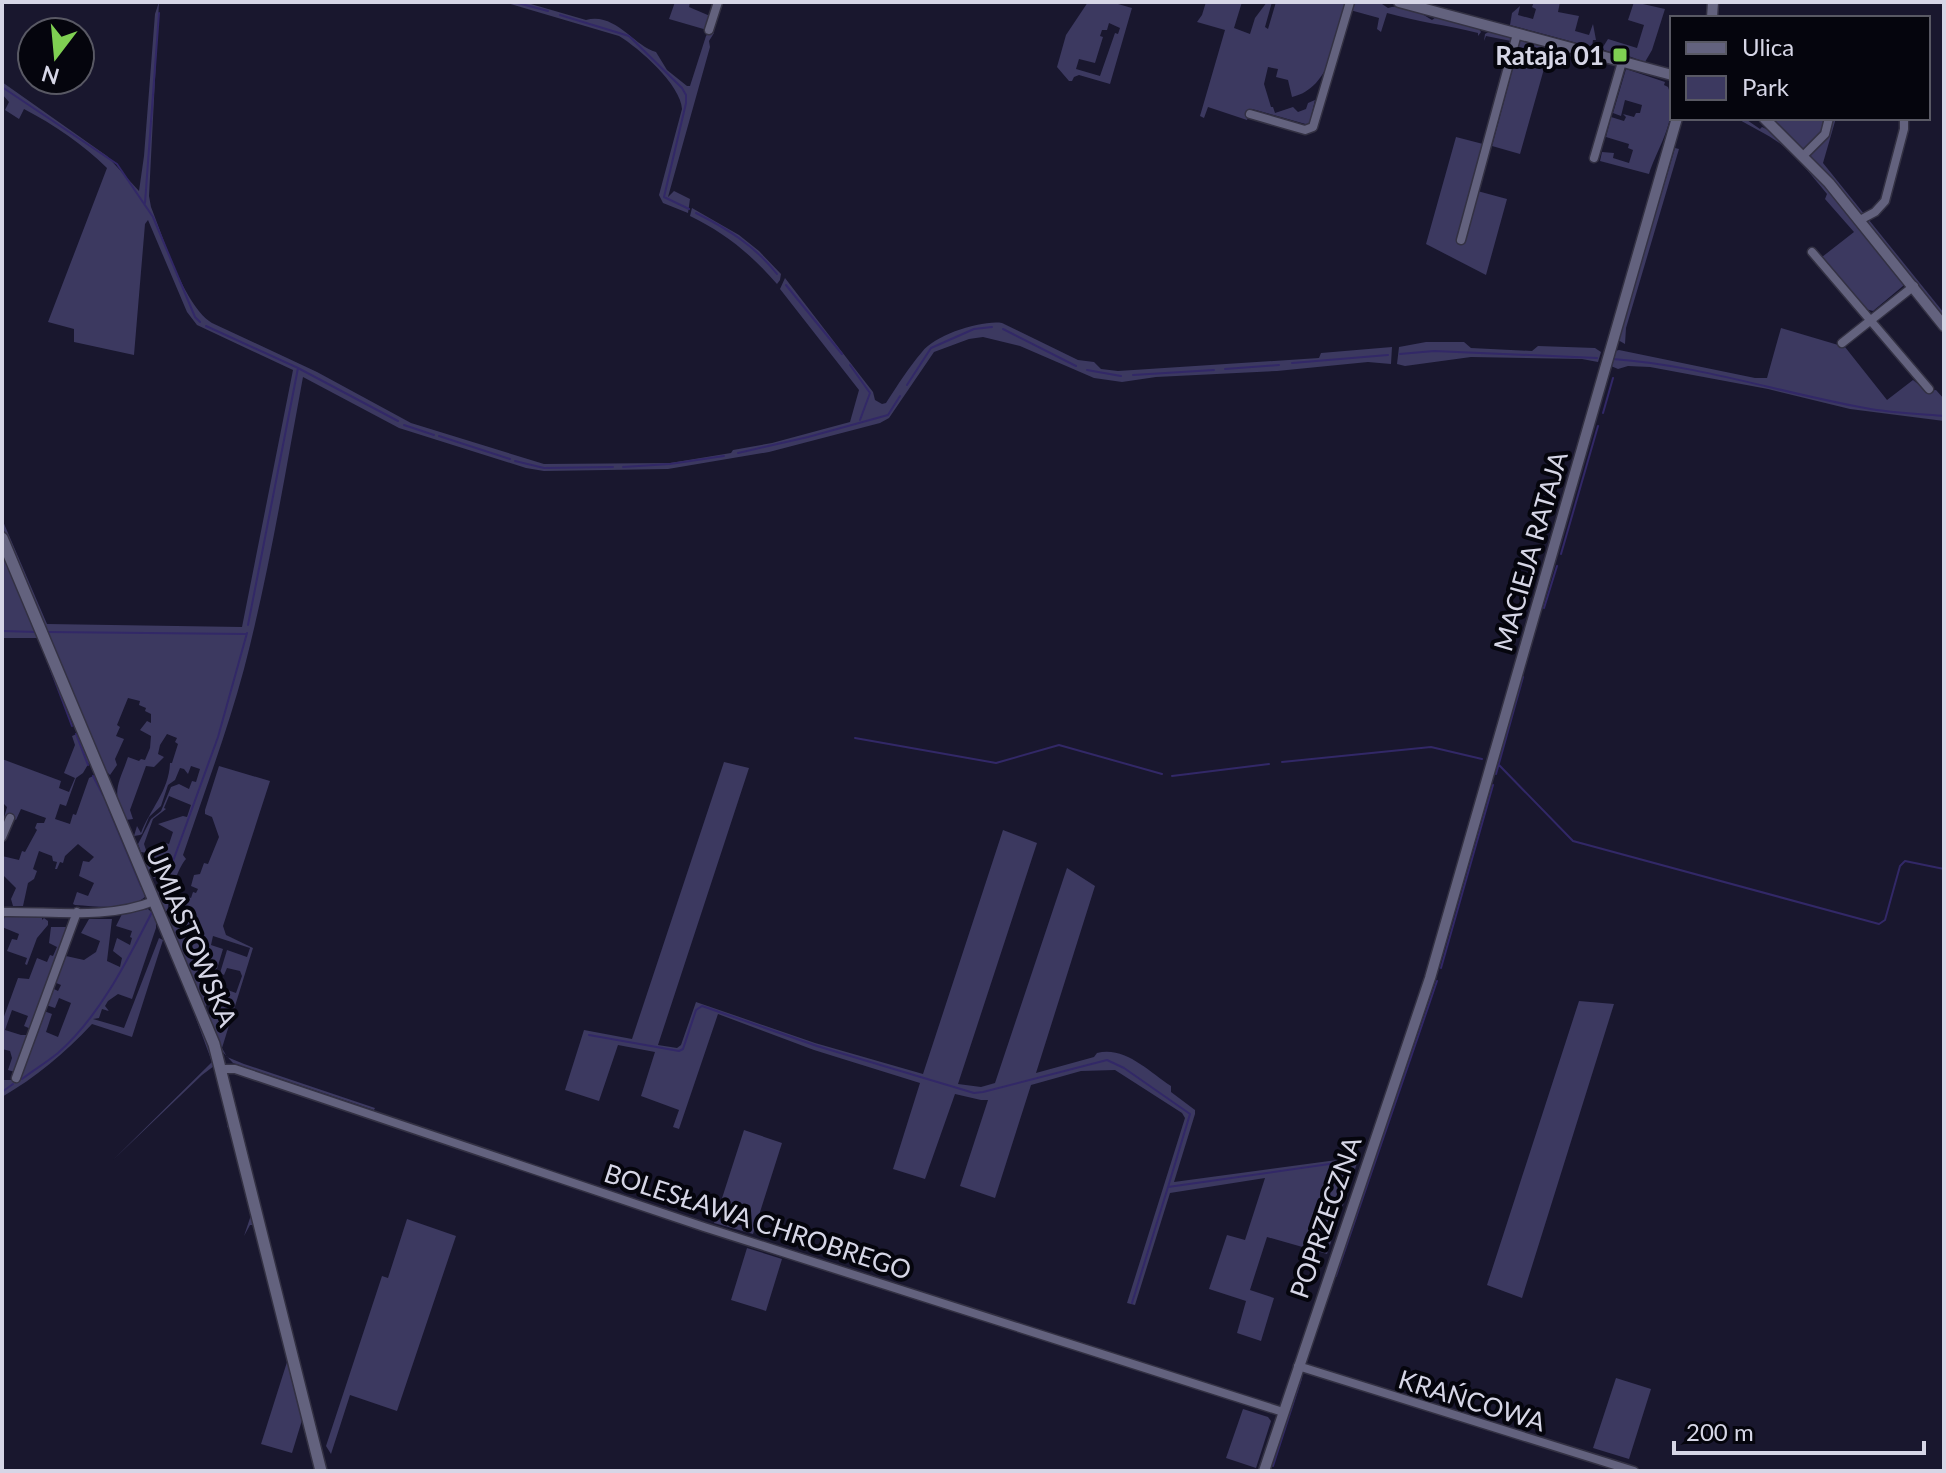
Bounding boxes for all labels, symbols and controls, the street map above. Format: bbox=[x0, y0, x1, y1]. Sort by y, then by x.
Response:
north arrow bbox=[16, 16, 96, 96]
legend bbox=[1670, 16, 1930, 120]
text: Ulica bbox=[1742, 32, 1794, 61]
place label: Rataja 01 bbox=[1495, 39, 1604, 71]
marker: Rataja 01 bbox=[1611, 46, 1629, 64]
text: N bbox=[38, 60, 62, 91]
text: Park bbox=[1742, 72, 1790, 101]
street label: MACIEJA RATAJA bbox=[1486, 447, 1574, 655]
street label: UMIASTOWSKA bbox=[140, 841, 245, 1031]
street label: POPRZECZNA bbox=[1282, 1131, 1368, 1302]
street label: BOLESŁAWA CHROBREGO bbox=[600, 1156, 916, 1286]
street label: KRAŃCOWA bbox=[1395, 1362, 1550, 1438]
scale bar bbox=[1674, 1405, 1924, 1455]
text: 200 m bbox=[1686, 1417, 1754, 1446]

